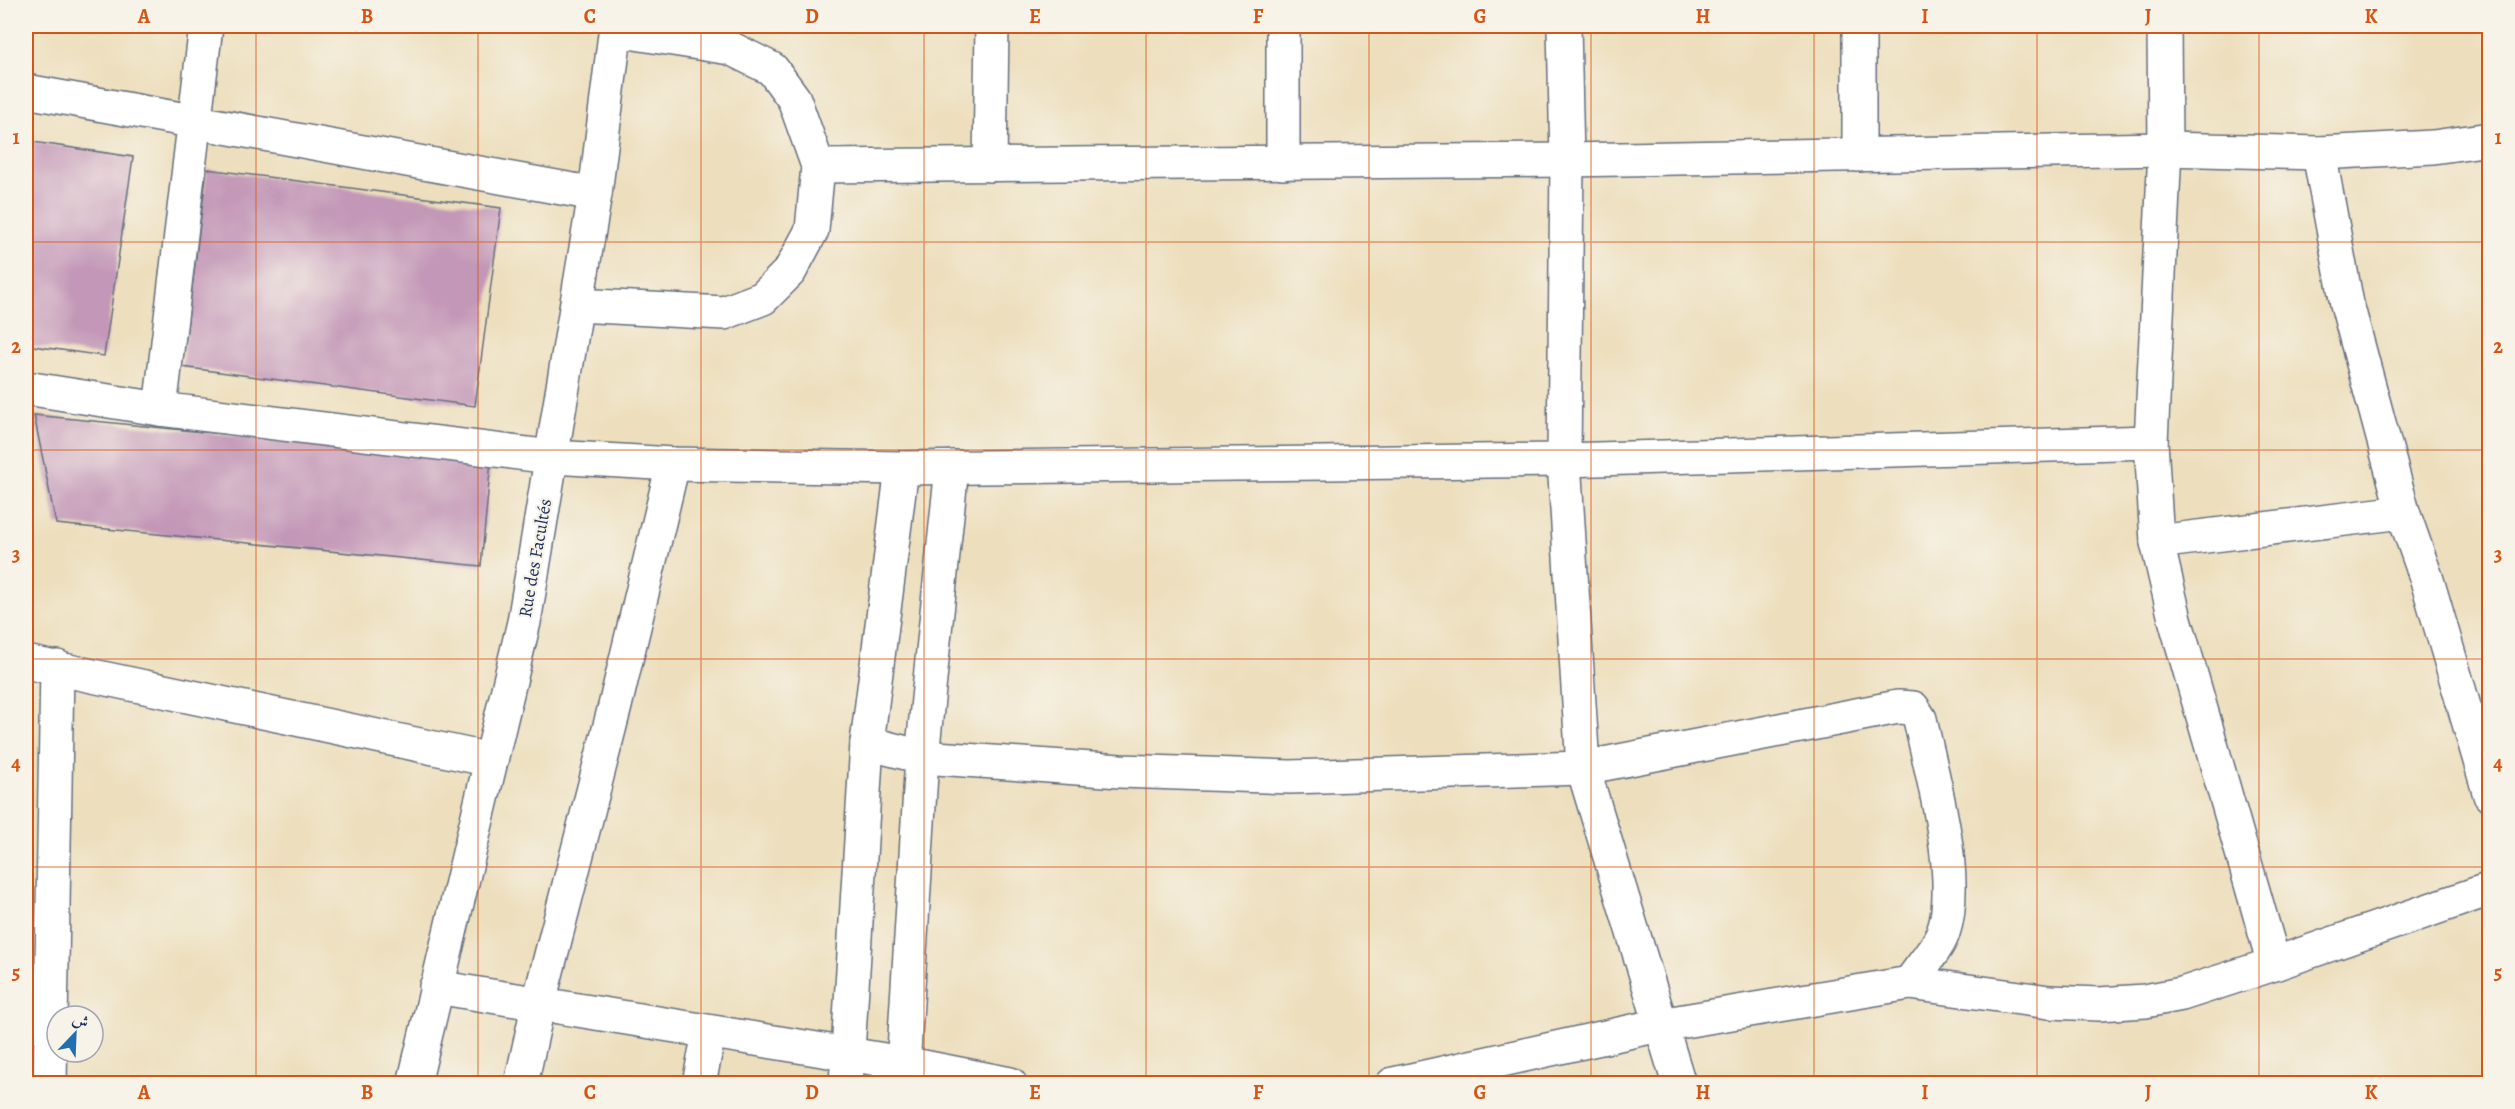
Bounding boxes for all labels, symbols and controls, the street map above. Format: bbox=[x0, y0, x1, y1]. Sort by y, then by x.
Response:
text: A bbox=[137, 3, 151, 30]
text: B bbox=[361, 3, 373, 30]
text: C bbox=[584, 3, 596, 30]
text: D bbox=[805, 3, 819, 30]
text: E bbox=[1029, 3, 1041, 30]
text: F bbox=[1253, 3, 1264, 30]
text: G bbox=[1473, 3, 1487, 30]
text: H bbox=[1696, 3, 1711, 30]
text: I bbox=[1921, 3, 1929, 30]
text: J bbox=[2145, 3, 2152, 30]
text: K bbox=[2364, 3, 2378, 30]
text: 1 bbox=[12, 124, 20, 151]
text: 1 bbox=[2494, 124, 2502, 151]
text: 2 bbox=[11, 333, 21, 360]
text: 2 bbox=[2493, 333, 2503, 360]
street label: Rue des Facultés bbox=[513, 497, 557, 619]
text: 3 bbox=[12, 541, 20, 568]
text: 3 bbox=[2494, 541, 2502, 568]
text: 4 bbox=[11, 750, 21, 777]
text: 4 bbox=[2493, 750, 2503, 777]
text: 5 bbox=[12, 959, 20, 986]
text: 5 bbox=[2494, 959, 2502, 986]
north arrow bbox=[45, 1004, 105, 1064]
text: ش bbox=[69, 1008, 92, 1034]
text: A bbox=[137, 1079, 151, 1106]
text: B bbox=[361, 1079, 373, 1106]
text: C bbox=[584, 1079, 596, 1106]
text: D bbox=[805, 1079, 819, 1106]
text: E bbox=[1029, 1079, 1041, 1106]
text: F bbox=[1253, 1079, 1264, 1106]
text: G bbox=[1473, 1079, 1487, 1106]
text: H bbox=[1696, 1079, 1711, 1106]
text: I bbox=[1921, 1079, 1929, 1106]
text: J bbox=[2145, 1079, 2152, 1106]
text: K bbox=[2364, 1079, 2378, 1106]

